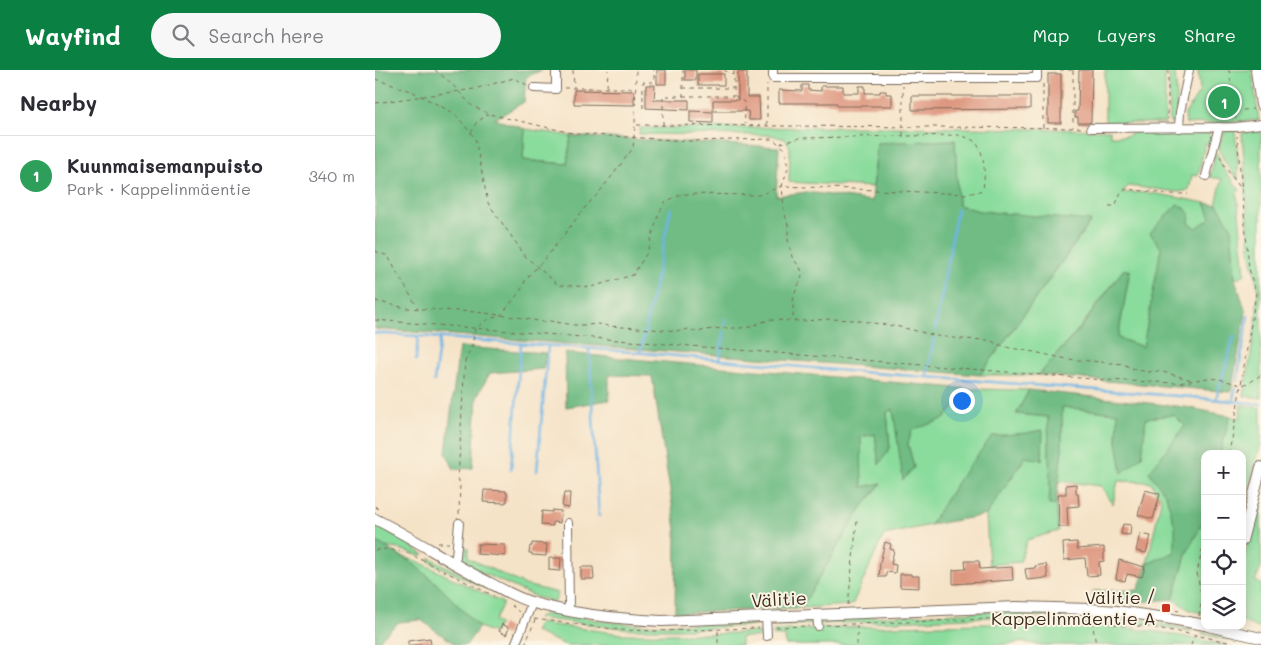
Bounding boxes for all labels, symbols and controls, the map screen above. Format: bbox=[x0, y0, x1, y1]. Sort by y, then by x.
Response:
search box bbox=[151, 13, 501, 58]
text: Wayfind bbox=[25, 20, 121, 51]
icon: search bbox=[169, 21, 197, 49]
text: Search here bbox=[209, 23, 324, 48]
text: Map bbox=[1033, 23, 1069, 47]
text: Layers bbox=[1097, 23, 1156, 47]
text: Share bbox=[1184, 23, 1236, 47]
pin: 1 bbox=[1208, 83, 1240, 121]
text: Nearby bbox=[20, 89, 97, 116]
text: Kuunmaisemanpuisto bbox=[67, 153, 263, 178]
text: 1 bbox=[32, 165, 40, 186]
text: 340 m bbox=[308, 165, 355, 186]
text: Park · Kappelinmäentie bbox=[67, 178, 251, 199]
your location bbox=[949, 388, 975, 414]
map controls bbox=[1201, 450, 1246, 630]
button: + bbox=[1201, 450, 1246, 495]
button: − bbox=[1201, 495, 1246, 540]
button: locate bbox=[1201, 540, 1246, 585]
place label: Välitie / Kappelinmäentie A bbox=[991, 585, 1156, 630]
button: layers bbox=[1201, 585, 1246, 630]
street label: Välitie bbox=[750, 586, 808, 612]
marker: Välitie / Kappelinmäentie A bbox=[1160, 602, 1172, 614]

